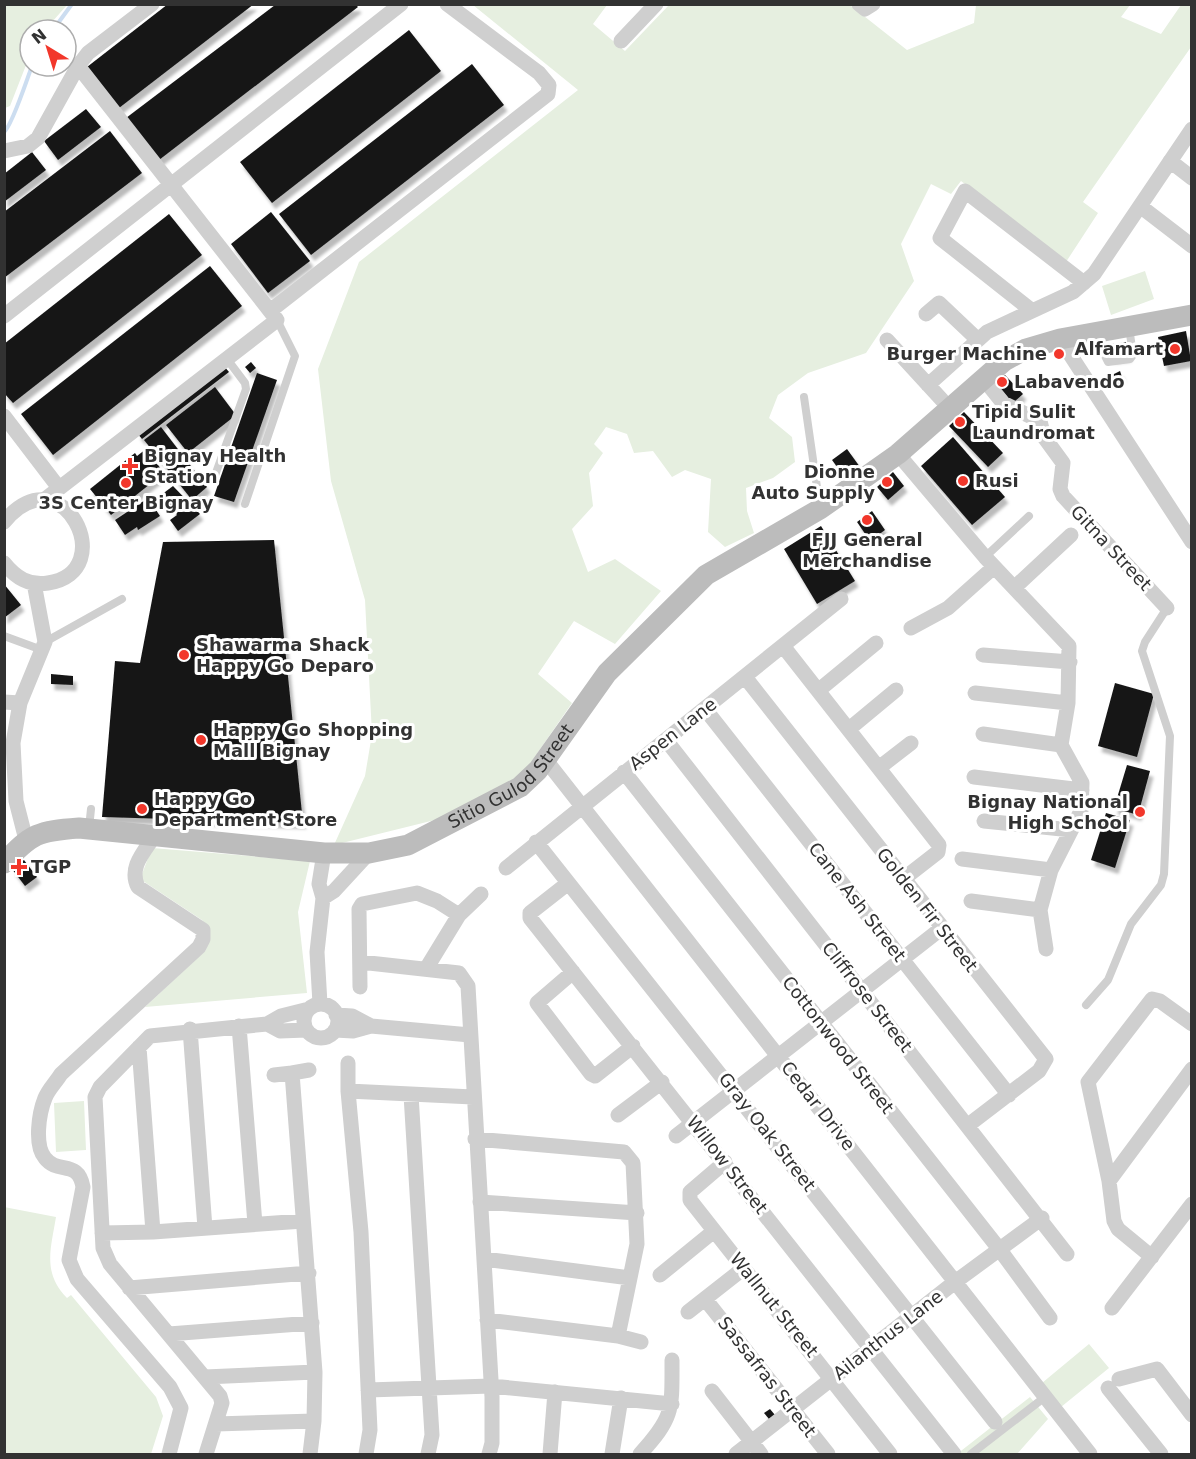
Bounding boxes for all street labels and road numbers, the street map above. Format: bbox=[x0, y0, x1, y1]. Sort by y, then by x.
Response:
street label: Gitna Street bbox=[1067, 501, 1156, 595]
street label: Aspen Lane bbox=[625, 693, 720, 774]
street label: Sitio Gulod Street bbox=[444, 720, 578, 833]
street label: Cane Ash Street bbox=[804, 838, 910, 965]
street label: Golden Fir Street bbox=[872, 844, 982, 976]
street label: Cliffrose Street bbox=[818, 937, 917, 1056]
street label: Cottonwood Street bbox=[778, 972, 899, 1118]
street label: Cedar Drive bbox=[777, 1057, 860, 1154]
street label: Gray Oak Street bbox=[715, 1068, 820, 1195]
street label: Willow Street bbox=[683, 1112, 772, 1218]
street label: Wallnut Street bbox=[726, 1248, 823, 1361]
street label: Ailanthus Lane bbox=[829, 1285, 947, 1384]
street label: Sassafras Street bbox=[714, 1312, 821, 1441]

